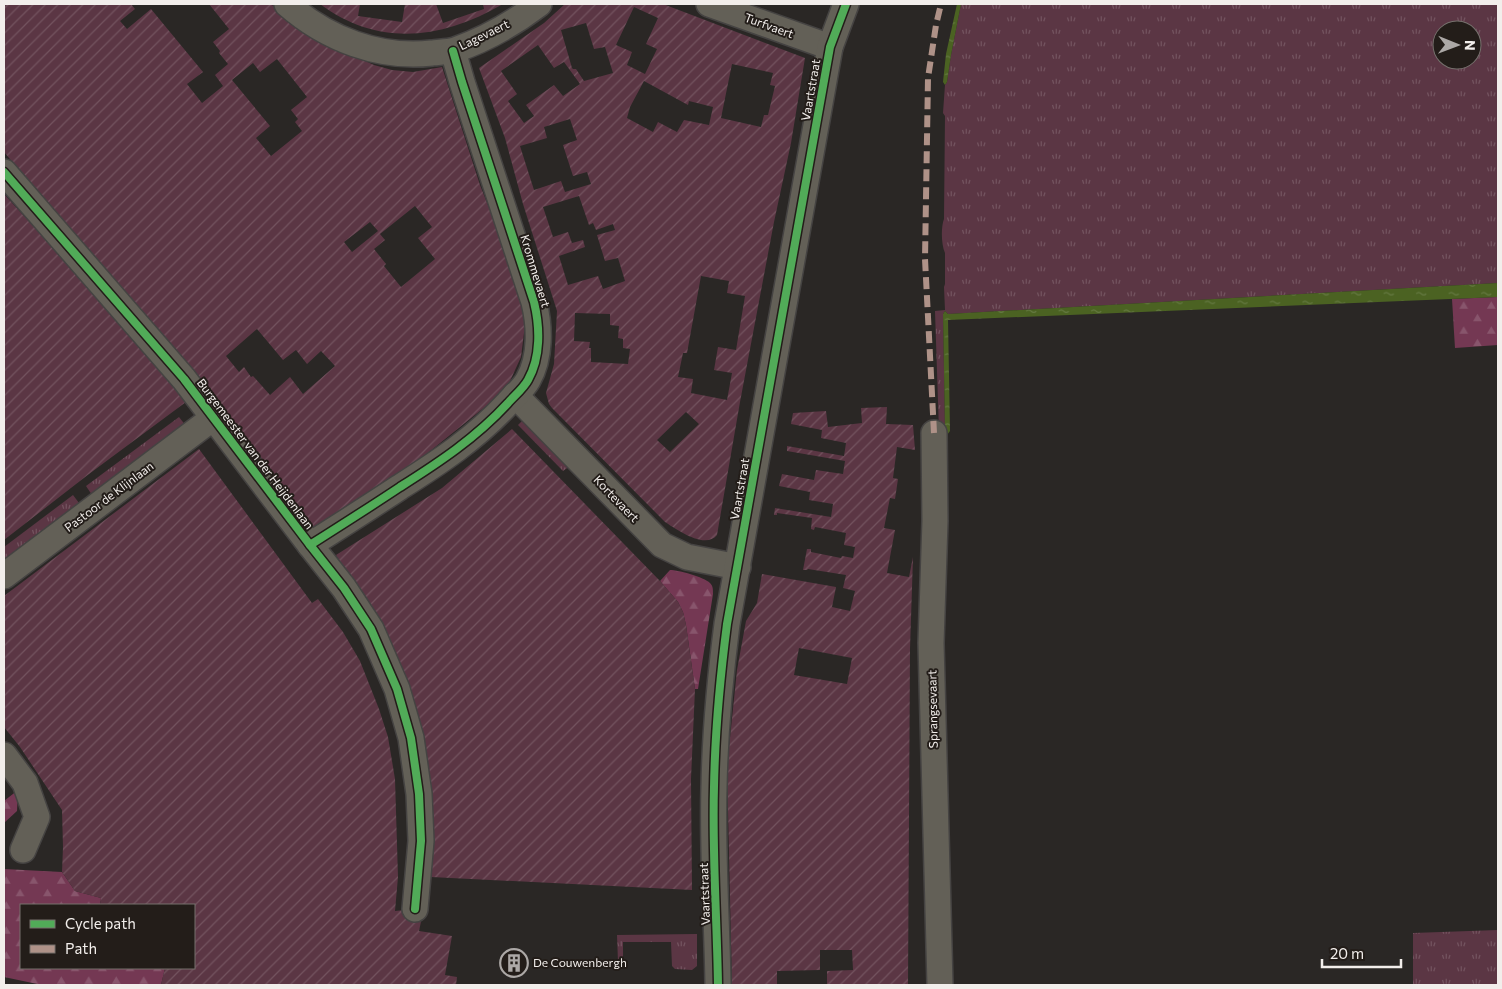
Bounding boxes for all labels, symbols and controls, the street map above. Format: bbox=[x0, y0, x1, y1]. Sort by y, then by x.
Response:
street label: Turfvaert bbox=[743, 10, 796, 40]
street label: Lagevaert bbox=[456, 16, 511, 52]
north arrow bbox=[1432, 20, 1482, 70]
text: N bbox=[1462, 40, 1479, 51]
street label: Vaartstraat bbox=[798, 58, 822, 122]
street label: Krommevaert bbox=[518, 233, 554, 309]
street label: Burgemeester van der Heijdenlaan bbox=[195, 375, 317, 531]
street label: Vaartstraat bbox=[727, 457, 751, 521]
street label: Pastoor de Klijnlaan bbox=[61, 458, 156, 534]
street label: Kortevaert bbox=[591, 472, 642, 524]
street label: Sprangsevaart bbox=[924, 670, 940, 748]
street label: Vaartstraat bbox=[696, 863, 712, 925]
legend bbox=[20, 904, 195, 969]
text: Cycle path bbox=[65, 914, 136, 932]
scale bar bbox=[1322, 936, 1401, 968]
text: Path bbox=[65, 939, 97, 957]
text: 20 m bbox=[1330, 944, 1364, 962]
building icon: De Couwenbergh bbox=[499, 948, 529, 978]
place label: De Couwenbergh bbox=[533, 955, 627, 969]

